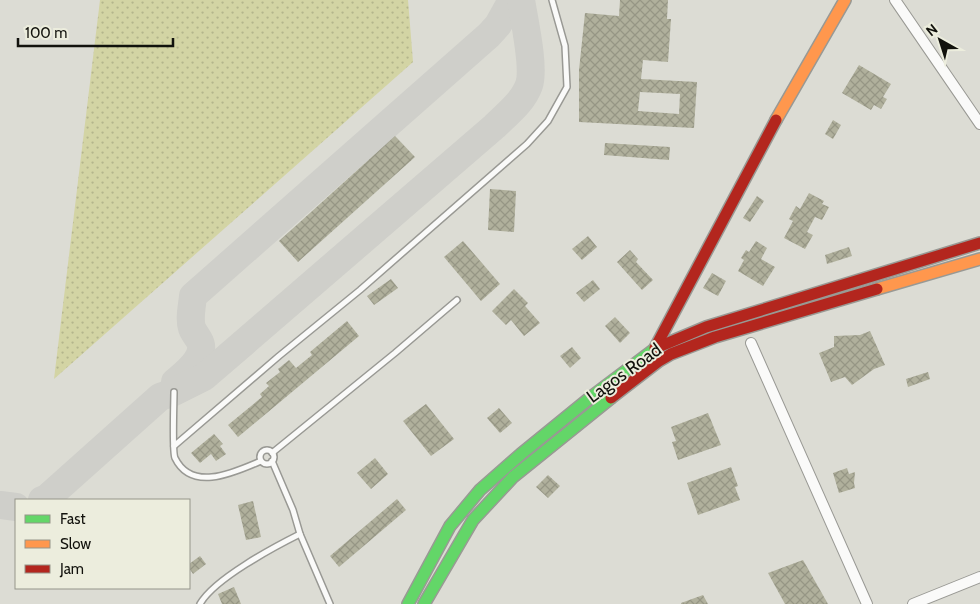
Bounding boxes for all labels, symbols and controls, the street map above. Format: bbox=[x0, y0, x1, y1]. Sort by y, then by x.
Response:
scale bar bbox=[18, 15, 172, 47]
north arrow bbox=[915, 15, 965, 65]
text: N bbox=[922, 20, 941, 40]
text: 100 m bbox=[25, 24, 67, 42]
street label: Lagos Road bbox=[582, 339, 666, 407]
legend bbox=[15, 499, 190, 589]
text: Fast bbox=[60, 510, 85, 528]
text: Slow bbox=[60, 535, 91, 553]
text: Jam bbox=[59, 560, 84, 578]

